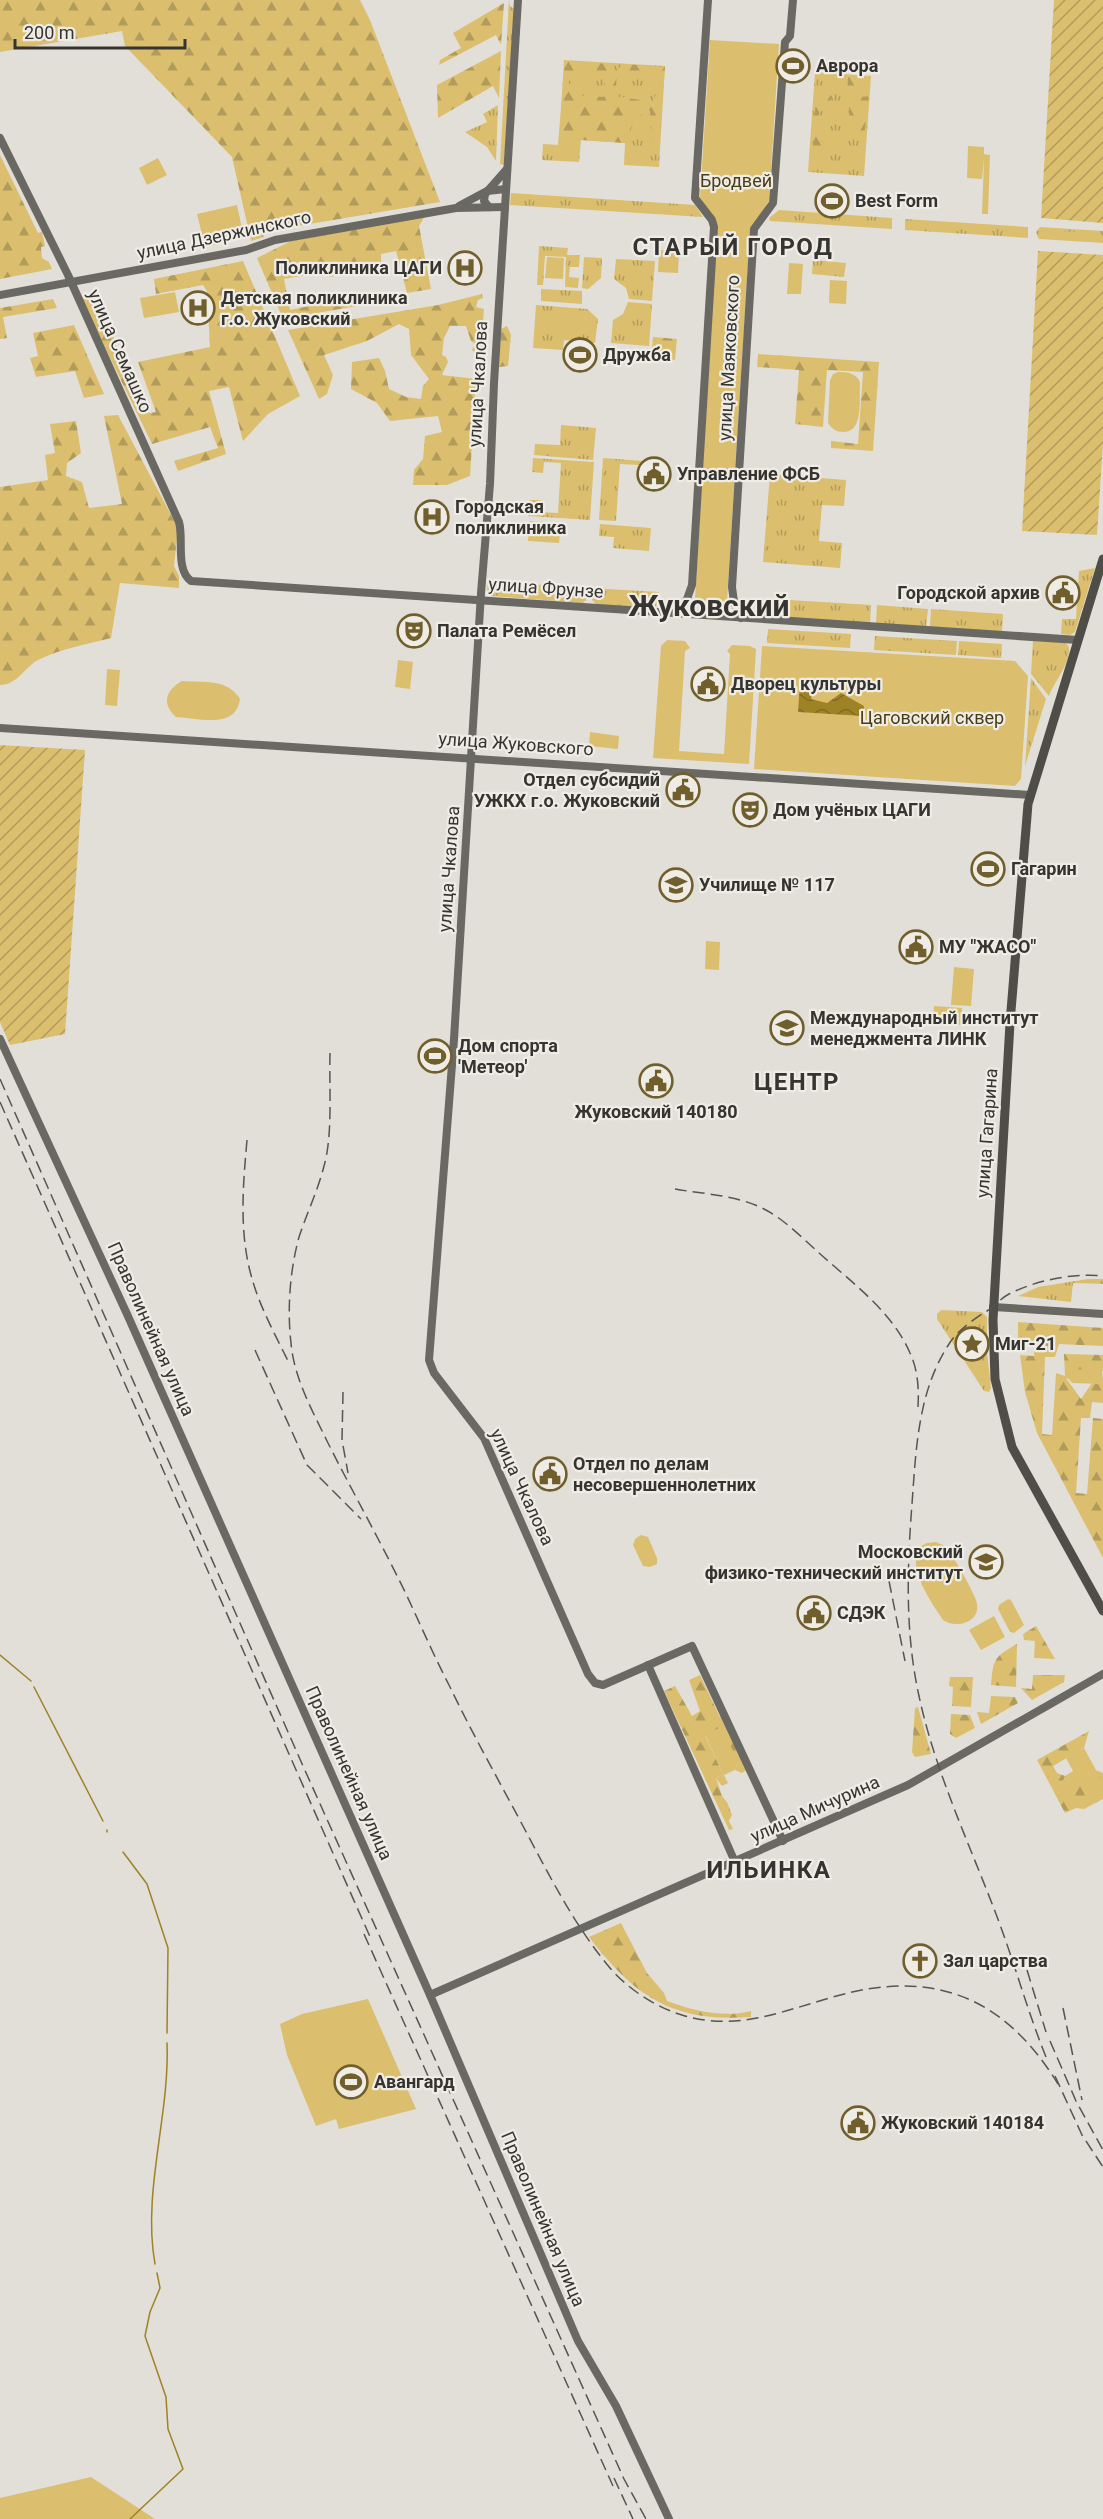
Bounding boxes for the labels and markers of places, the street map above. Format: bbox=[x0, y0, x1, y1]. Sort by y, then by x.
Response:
sports icon: Аврора bbox=[775, 48, 811, 84]
place label: Аврора bbox=[816, 55, 879, 76]
sports icon: Best Form bbox=[814, 183, 850, 219]
place label: Best Form bbox=[855, 190, 938, 211]
hospital icon: Поликлиника ЦАГИ bbox=[447, 250, 483, 286]
place label: Поликлиника ЦАГИ bbox=[275, 257, 442, 278]
place label: Детская поликлиника г.о. Жуковский bbox=[221, 287, 408, 329]
hospital icon: Детская поликлиника г.о. Жуковский bbox=[180, 290, 216, 326]
sports icon: Дружба bbox=[562, 337, 598, 373]
place label: Дружба bbox=[603, 344, 671, 365]
public building icon: Управление ФСБ bbox=[636, 456, 672, 492]
place label: Управление ФСБ bbox=[677, 463, 820, 484]
place label: Городская поликлиника bbox=[455, 496, 567, 538]
hospital icon: Городская поликлиника bbox=[414, 499, 450, 535]
public building icon: Городской архив bbox=[1045, 575, 1081, 611]
place label: Городской архив bbox=[897, 582, 1040, 603]
theatre icon: Палата Ремёсел bbox=[396, 613, 432, 649]
place label: Палата Ремёсел bbox=[437, 620, 576, 641]
public building icon: Дворец культуры bbox=[690, 666, 726, 702]
place label: Дворец культуры bbox=[731, 673, 881, 694]
place label: Отдел субсидий УЖКХ г.о. Жуковский bbox=[474, 769, 660, 811]
public building icon: Отдел субсидий УЖКХ г.о. Жуковский bbox=[665, 772, 701, 808]
theatre icon: Дом учёных ЦАГИ bbox=[732, 792, 768, 828]
place label: Дом учёных ЦАГИ bbox=[773, 799, 931, 820]
sports icon: Гагарин bbox=[970, 851, 1006, 887]
place label: Гагарин bbox=[1011, 858, 1077, 879]
school or university icon: Училище № 117 bbox=[658, 867, 694, 903]
place label: Училище № 117 bbox=[699, 874, 835, 895]
public building icon: МУ "ЖАСО" bbox=[898, 929, 934, 965]
place label: МУ "ЖАСО" bbox=[939, 936, 1036, 957]
place label: Международный институт менеджмента ЛИНК bbox=[810, 1007, 1039, 1049]
school or university icon: Международный институт менеджмента ЛИНК bbox=[769, 1010, 805, 1046]
place label: Дом спорта 'Метеор' bbox=[458, 1035, 558, 1077]
sports icon: Дом спорта 'Метеор' bbox=[417, 1038, 453, 1074]
public building icon: Жуковский 140180 bbox=[638, 1063, 674, 1099]
place label: Жуковский 140180 bbox=[574, 1101, 738, 1122]
place icon: Миг-21 bbox=[954, 1326, 990, 1362]
place label: Миг-21 bbox=[995, 1333, 1056, 1354]
place label: Отдел по делам несовершеннолетних bbox=[573, 1453, 757, 1495]
public building icon: Отдел по делам несовершеннолетних bbox=[532, 1456, 568, 1492]
place label: Московский физико-технический институт bbox=[705, 1541, 963, 1583]
school or university icon: Московский физико-технический институт bbox=[968, 1544, 1004, 1580]
public building icon: СДЭК bbox=[796, 1595, 832, 1631]
place label: СДЭК bbox=[837, 1602, 886, 1623]
church icon: Зал царства bbox=[902, 1943, 938, 1979]
place label: Зал царства bbox=[943, 1950, 1048, 1971]
sports icon: Авангард bbox=[333, 2064, 369, 2100]
place label: Авангард bbox=[374, 2071, 455, 2092]
public building icon: Жуковский 140184 bbox=[840, 2105, 876, 2141]
place label: Жуковский 140184 bbox=[881, 2112, 1044, 2133]

